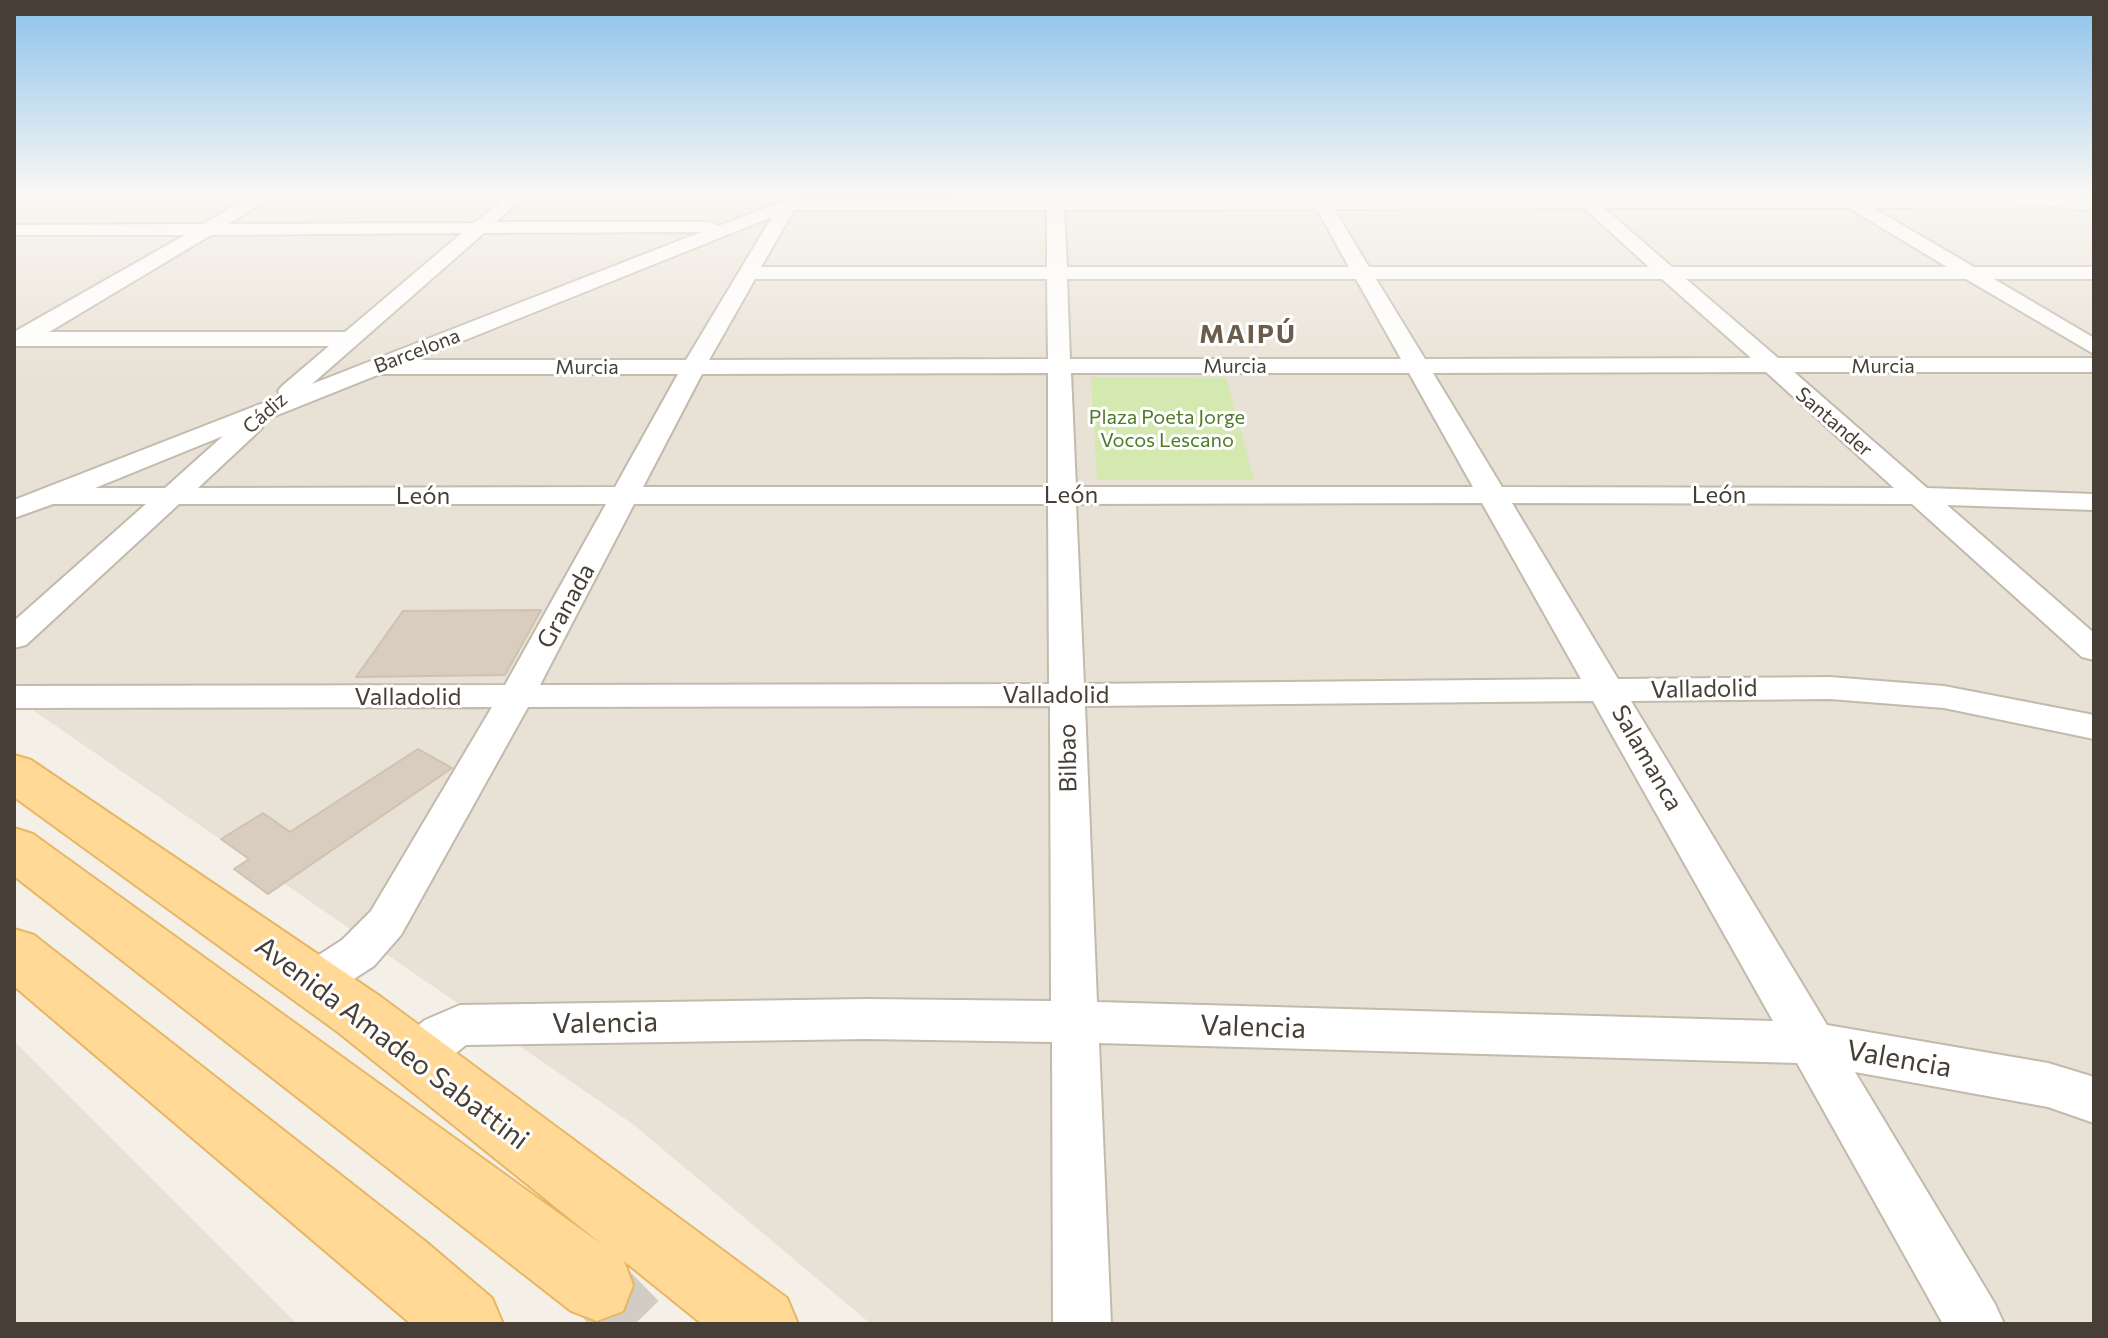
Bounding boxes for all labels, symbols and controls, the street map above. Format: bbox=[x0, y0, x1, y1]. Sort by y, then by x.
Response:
district label: MAIPÚ bbox=[1199, 318, 1297, 350]
street label: Barcelona bbox=[370, 324, 464, 378]
street label: Murcia bbox=[1203, 354, 1267, 378]
street label: Murcia bbox=[1851, 354, 1915, 378]
street label: Murcia bbox=[555, 355, 619, 379]
street label: Santander bbox=[1791, 382, 1877, 462]
street label: Cádiz bbox=[238, 387, 292, 439]
park label: Plaza Poeta Jorge Vocos Lescano bbox=[1089, 405, 1245, 452]
street label: León bbox=[1044, 481, 1098, 509]
street label: León bbox=[1692, 481, 1746, 509]
street label: León bbox=[396, 482, 450, 510]
street label: Granada bbox=[531, 559, 601, 653]
street label: Valladolid bbox=[1650, 674, 1758, 704]
street label: Valladolid bbox=[1003, 681, 1109, 709]
street label: Valladolid bbox=[355, 683, 461, 711]
street label: Salamanca bbox=[1605, 700, 1689, 816]
street label: Bilbao bbox=[1053, 723, 1083, 793]
street label: Avenida Amadeo Sabattini bbox=[249, 929, 535, 1157]
street label: Valencia bbox=[552, 1005, 658, 1041]
street label: Valencia bbox=[1199, 1008, 1307, 1046]
street label: Valencia bbox=[1844, 1033, 1954, 1085]

